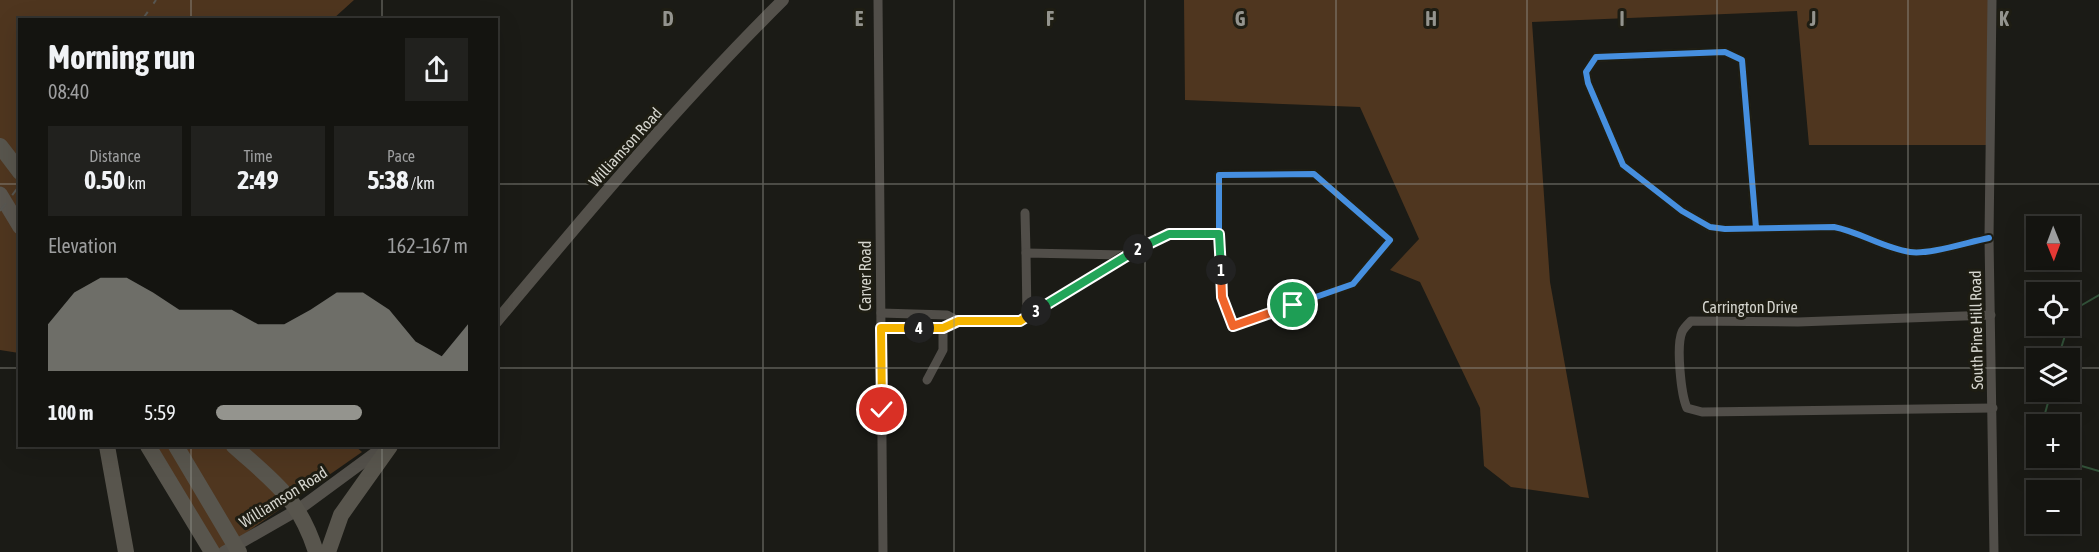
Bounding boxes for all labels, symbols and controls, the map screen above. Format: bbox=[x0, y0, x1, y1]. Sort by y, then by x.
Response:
text: D bbox=[662, 7, 674, 30]
text: E bbox=[855, 7, 864, 30]
text: F bbox=[1046, 7, 1054, 30]
text: G bbox=[1235, 7, 1246, 30]
text: H bbox=[1425, 7, 1437, 30]
text: I bbox=[1619, 7, 1625, 30]
text: J bbox=[1809, 7, 1816, 30]
text: K bbox=[1999, 7, 2009, 30]
text: Morning run bbox=[48, 38, 195, 76]
button: share bbox=[405, 38, 468, 101]
text: 08:40 bbox=[48, 80, 89, 103]
street label: Williamson Road bbox=[585, 104, 665, 190]
text: Distance bbox=[89, 147, 141, 165]
text: Time bbox=[243, 147, 273, 165]
text: Pace bbox=[387, 147, 415, 165]
text: 0.50 bbox=[84, 165, 125, 195]
text: 2:49 bbox=[237, 165, 279, 195]
text: 5:38 bbox=[367, 165, 409, 195]
text: km bbox=[125, 174, 146, 192]
text: /km bbox=[409, 174, 435, 192]
north arrow bbox=[2026, 216, 2080, 270]
map controls bbox=[2026, 216, 2080, 534]
text: Elevation bbox=[48, 234, 117, 257]
text: 162–167 m bbox=[387, 234, 468, 257]
pin: 2 bbox=[1123, 234, 1153, 264]
text: 2 bbox=[1134, 240, 1142, 258]
street label: Carver Road bbox=[856, 241, 874, 311]
pin: 1 bbox=[1206, 255, 1236, 285]
text: 1 bbox=[1217, 261, 1225, 279]
street label: South Pine Hill Road bbox=[1966, 270, 1986, 390]
pin bbox=[1267, 279, 1318, 330]
button: locate bbox=[2026, 282, 2080, 336]
icon: arrive bbox=[1276, 288, 1309, 321]
pin: 3 bbox=[1021, 296, 1051, 326]
street label: Carrington Drive bbox=[1702, 298, 1798, 317]
text: 3 bbox=[1032, 302, 1040, 320]
pin: 4 bbox=[904, 313, 934, 343]
text: 4 bbox=[915, 319, 923, 337]
button: layers bbox=[2026, 348, 2080, 402]
pin bbox=[856, 384, 907, 435]
icon: check bbox=[865, 393, 898, 426]
text: 100 m bbox=[48, 401, 93, 424]
text: 5:59 bbox=[144, 401, 176, 424]
button: + bbox=[2026, 414, 2080, 468]
street label: Williamson Road bbox=[236, 463, 330, 531]
button: − bbox=[2026, 480, 2080, 534]

